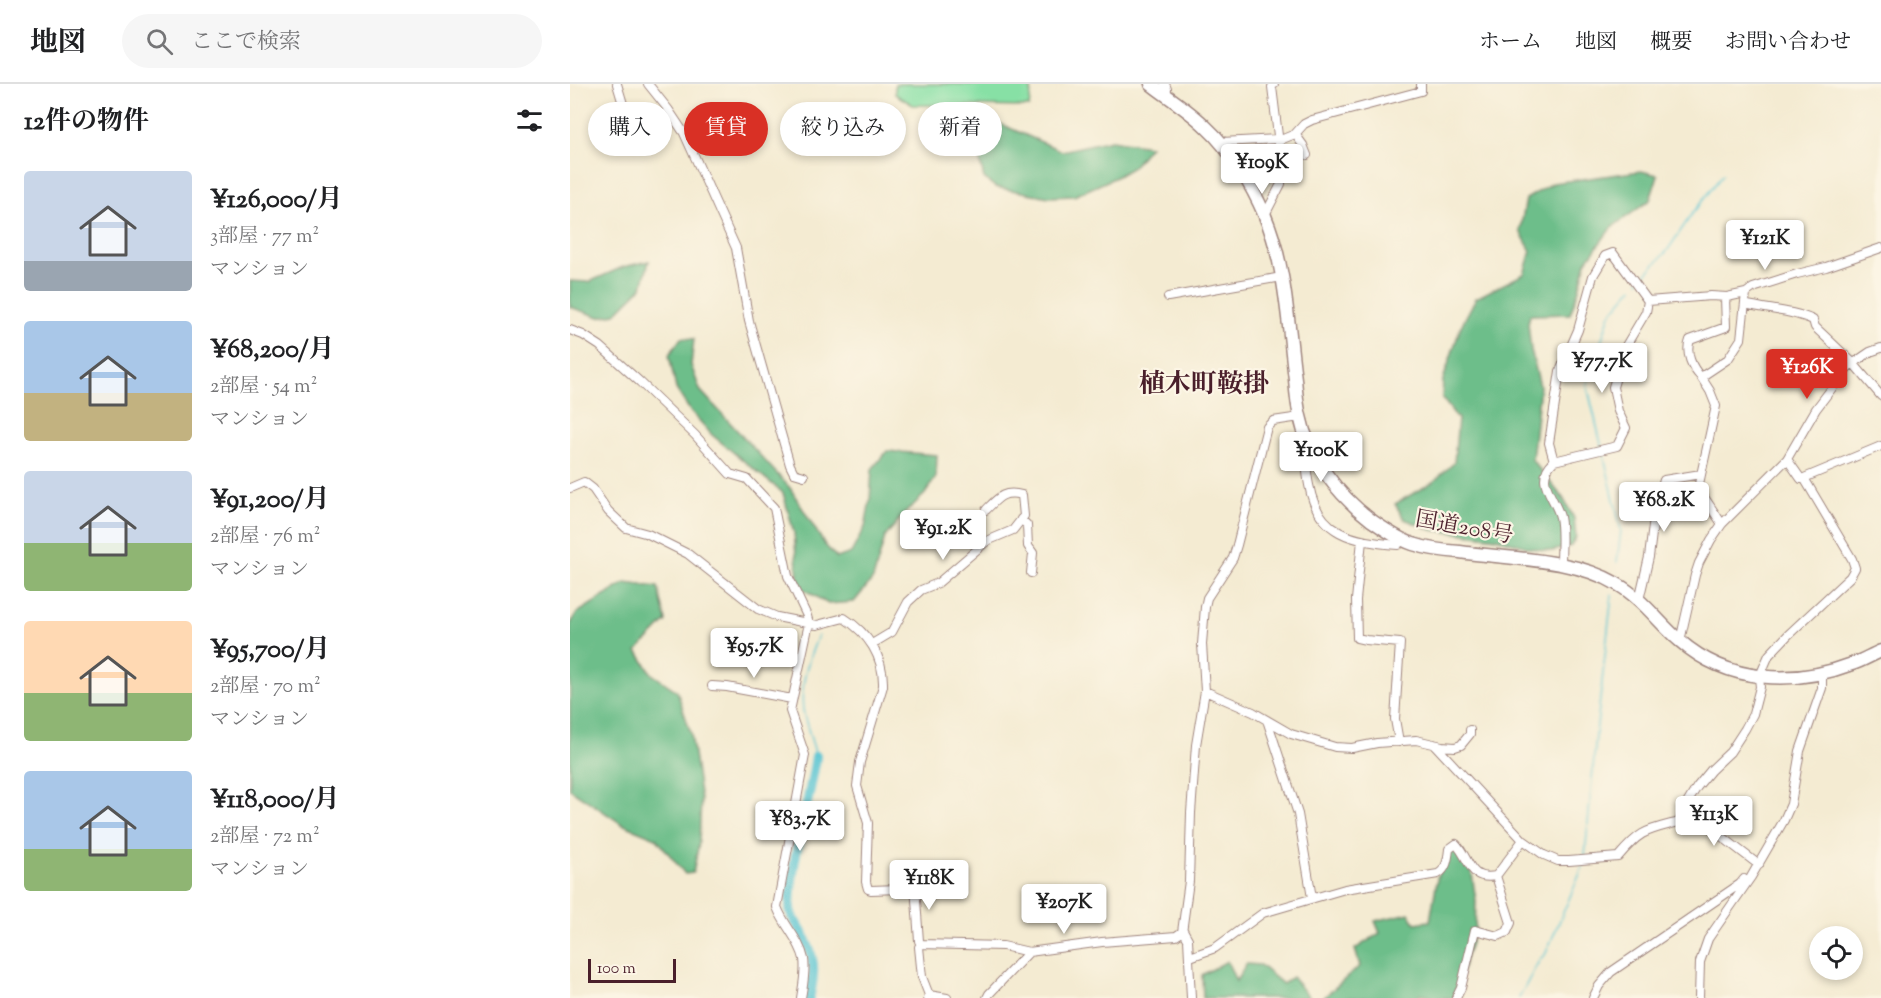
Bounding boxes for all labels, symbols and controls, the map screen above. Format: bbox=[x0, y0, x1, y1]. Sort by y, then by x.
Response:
search box bbox=[122, 14, 542, 68]
text: 地図 bbox=[30, 24, 86, 64]
icon: search bbox=[143, 25, 176, 58]
text: ここで検索 bbox=[191, 27, 301, 59]
text: ホーム bbox=[1479, 28, 1542, 58]
text: 地図 bbox=[1575, 28, 1617, 58]
text: 概要 bbox=[1650, 28, 1692, 58]
text: お問い合わせ bbox=[1725, 28, 1851, 58]
chip: 購入 bbox=[588, 102, 672, 156]
chip: 賃貸 bbox=[684, 102, 768, 156]
chip: 絞り込み bbox=[780, 102, 906, 156]
chip: 新着 bbox=[918, 102, 1002, 156]
text: 12件の物件 bbox=[24, 104, 149, 141]
icon: filters bbox=[513, 104, 546, 137]
pin: ¥109K bbox=[1220, 144, 1304, 195]
text: ¥109K bbox=[1235, 149, 1289, 178]
text: ¥126,000/月 bbox=[210, 182, 343, 219]
icon: home bbox=[72, 195, 144, 267]
pin: ¥121K bbox=[1723, 220, 1807, 271]
text: 3部屋 · 77 m² bbox=[210, 223, 319, 252]
text: ¥121K bbox=[1740, 225, 1790, 254]
text: マンション bbox=[210, 256, 309, 285]
text: ¥68,200/月 bbox=[210, 332, 335, 369]
pin: ¥77.7K bbox=[1553, 343, 1651, 394]
icon: home bbox=[72, 345, 144, 417]
text: ¥77.7K bbox=[1571, 348, 1633, 377]
pin: ¥126K bbox=[1765, 349, 1849, 400]
text: ¥126K bbox=[1780, 354, 1834, 383]
district label: 植木町鞍掛 bbox=[1139, 367, 1269, 404]
text: 2部屋 · 54 m² bbox=[210, 373, 317, 402]
text: マンション bbox=[210, 406, 309, 435]
pin: ¥100K bbox=[1279, 432, 1363, 483]
text: ¥100K bbox=[1293, 437, 1349, 466]
text: ¥91,200/月 bbox=[210, 482, 330, 519]
pin: ¥68.2K bbox=[1615, 482, 1713, 533]
text: ¥68.2K bbox=[1633, 487, 1695, 516]
icon: home bbox=[72, 495, 144, 567]
street label: 国道208号 bbox=[1413, 505, 1515, 553]
pin: ¥91.2K bbox=[894, 510, 992, 561]
text: ¥91.2K bbox=[914, 515, 972, 544]
text: 2部屋 · 76 m² bbox=[210, 523, 320, 552]
text: マンション bbox=[210, 556, 309, 585]
pin: ¥95.7K bbox=[705, 628, 803, 679]
text: ¥95,700/月 bbox=[210, 632, 330, 669]
text: ¥95.7K bbox=[725, 633, 783, 662]
icon: home bbox=[72, 645, 144, 717]
text: 2部屋 · 70 m² bbox=[210, 673, 321, 702]
text: マンション bbox=[210, 706, 309, 735]
text: ¥118,000/月 bbox=[210, 782, 340, 819]
icon: home bbox=[72, 795, 144, 867]
pin: ¥113K bbox=[1672, 796, 1756, 847]
pin: ¥83.7K bbox=[751, 801, 849, 852]
text: ¥113K bbox=[1689, 801, 1739, 830]
text: ¥83.7K bbox=[769, 806, 831, 835]
text: 2部屋 · 72 m² bbox=[210, 823, 320, 852]
text: マンション bbox=[210, 856, 309, 885]
pin: ¥118K bbox=[887, 860, 971, 911]
text: ¥118K bbox=[904, 865, 954, 894]
pin: ¥207K bbox=[1022, 884, 1106, 935]
text: ¥207K bbox=[1035, 889, 1093, 918]
map controls bbox=[1809, 926, 1863, 980]
button: locate bbox=[1809, 926, 1863, 980]
scale bar bbox=[588, 956, 676, 984]
text: 100 m bbox=[597, 958, 636, 981]

